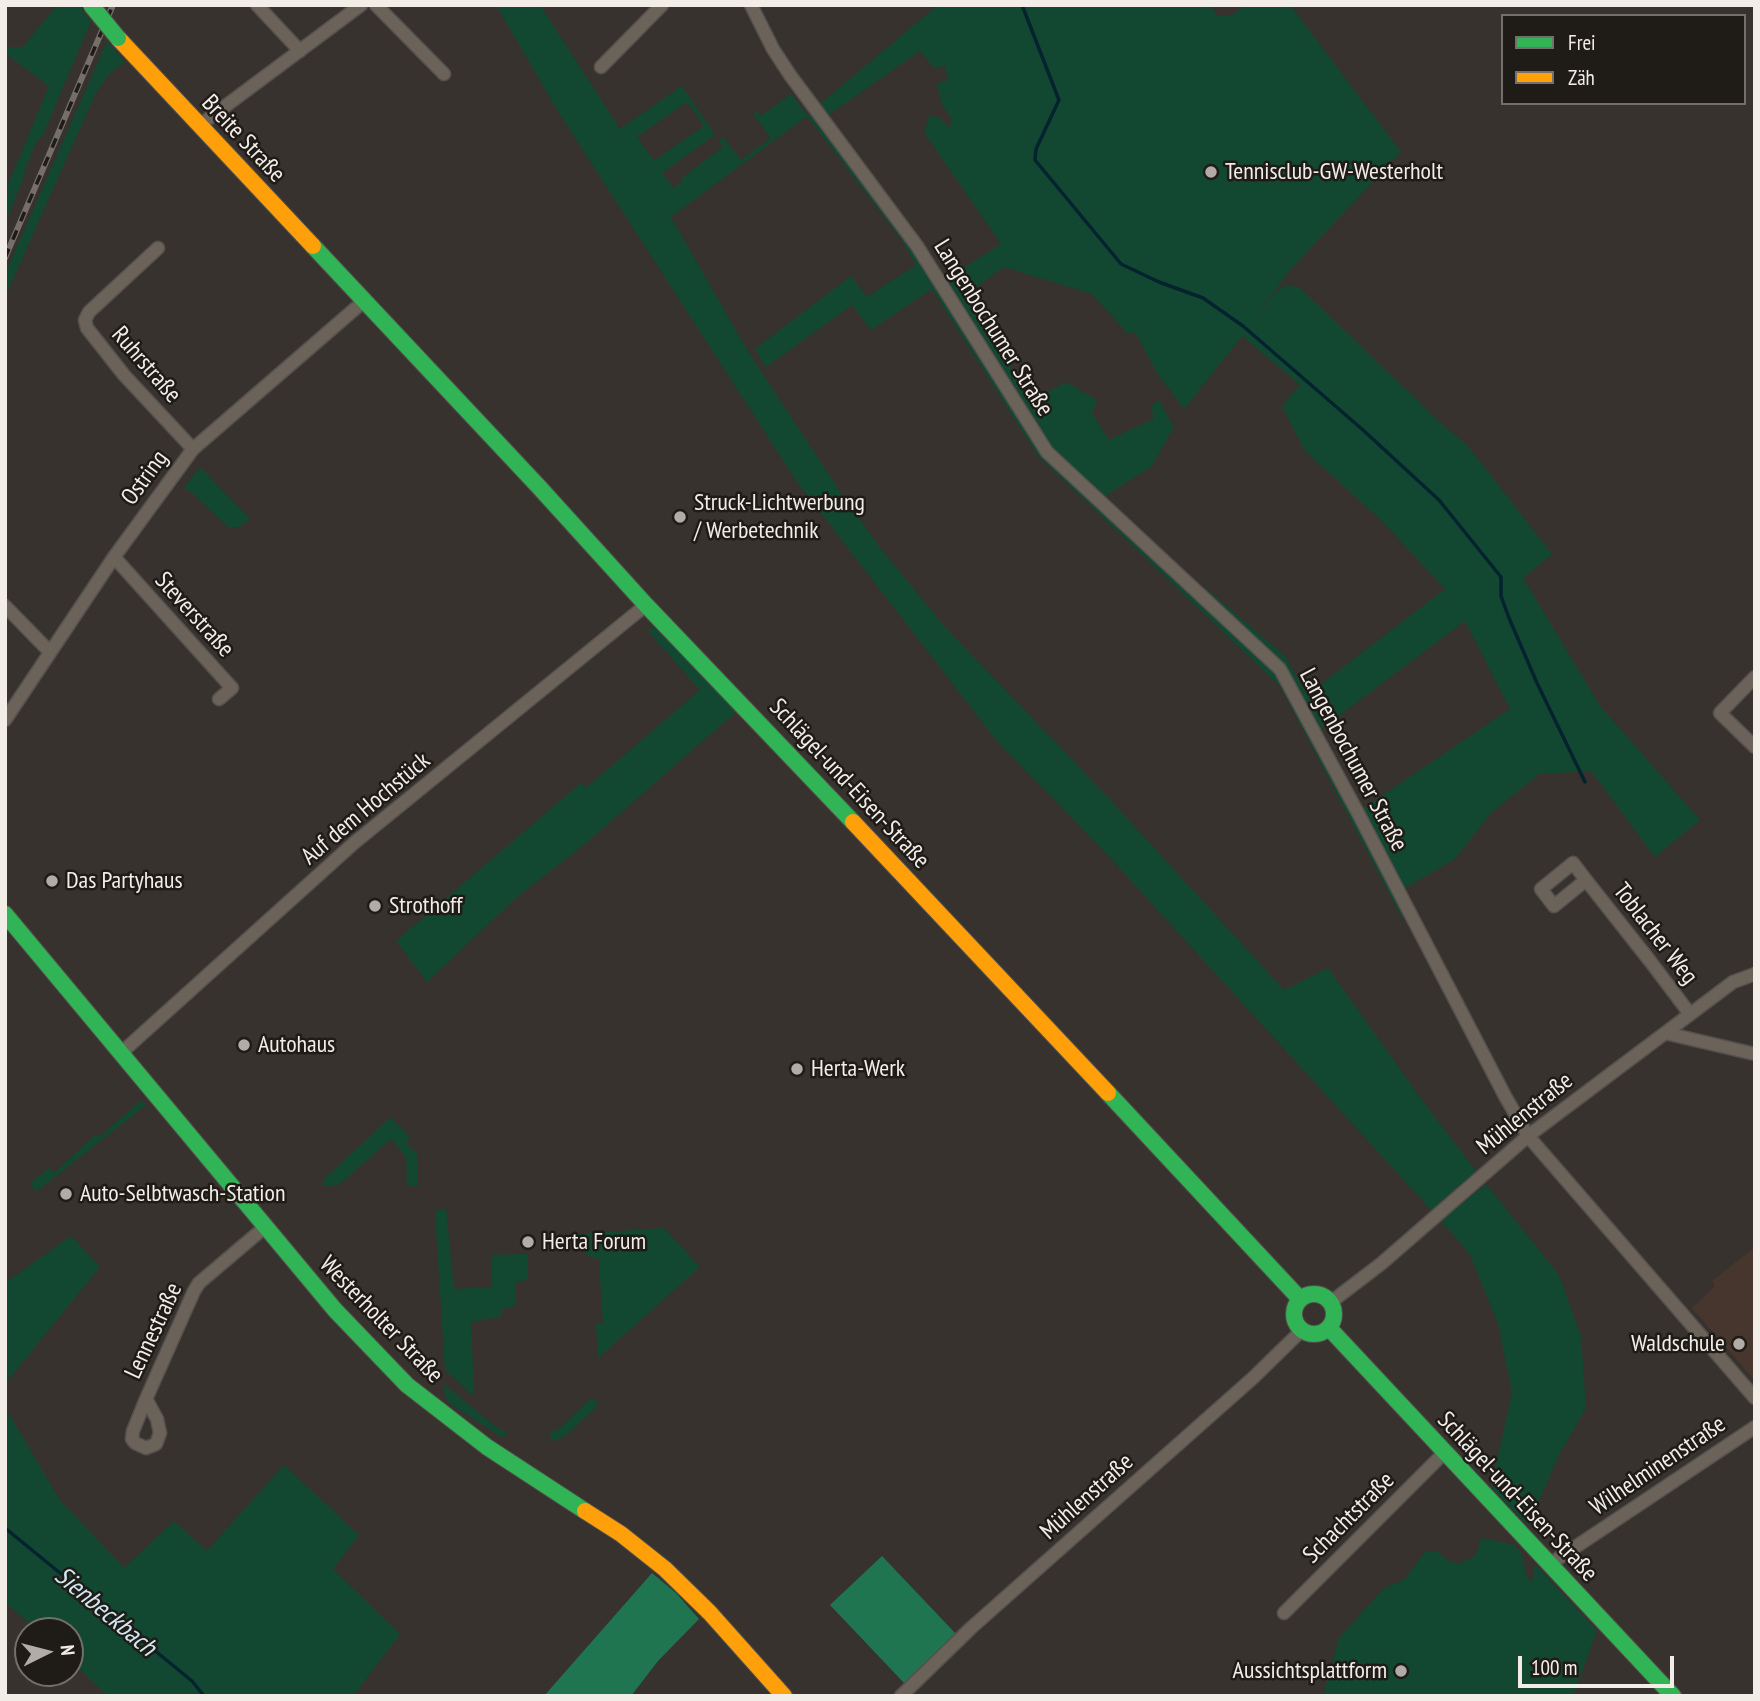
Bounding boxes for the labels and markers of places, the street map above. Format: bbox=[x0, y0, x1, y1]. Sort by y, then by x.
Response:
place label: Tennisclub-GW-Westerholt bbox=[1225, 158, 1443, 186]
marker: Tennisclub-GW-Westerholt bbox=[1203, 164, 1219, 180]
place label: Struck-Lichtwerbung / Werbetechnik bbox=[694, 489, 865, 545]
marker: Struck-Lichtwerbung / Werbetechnik bbox=[672, 509, 688, 525]
place label: Das Partyhaus bbox=[66, 867, 182, 895]
marker: Das Partyhaus bbox=[44, 873, 60, 889]
place label: Strothoff bbox=[389, 892, 462, 920]
marker: Strothoff bbox=[367, 898, 383, 914]
place label: Autohaus bbox=[258, 1031, 335, 1059]
marker: Autohaus bbox=[236, 1037, 252, 1053]
place label: Herta-Werk bbox=[811, 1055, 905, 1083]
marker: Herta-Werk bbox=[789, 1061, 805, 1077]
place label: Auto-Selbtwasch-Station bbox=[80, 1180, 285, 1208]
marker: Auto-Selbtwasch-Station bbox=[58, 1186, 74, 1202]
place label: Herta Forum bbox=[542, 1228, 646, 1256]
marker: Herta Forum bbox=[520, 1234, 536, 1250]
place label: Waldschule bbox=[1631, 1330, 1725, 1358]
marker: Waldschule bbox=[1731, 1336, 1747, 1352]
place label: Aussichtsplattform bbox=[1233, 1657, 1387, 1685]
marker: Aussichtsplattform bbox=[1393, 1663, 1409, 1679]

